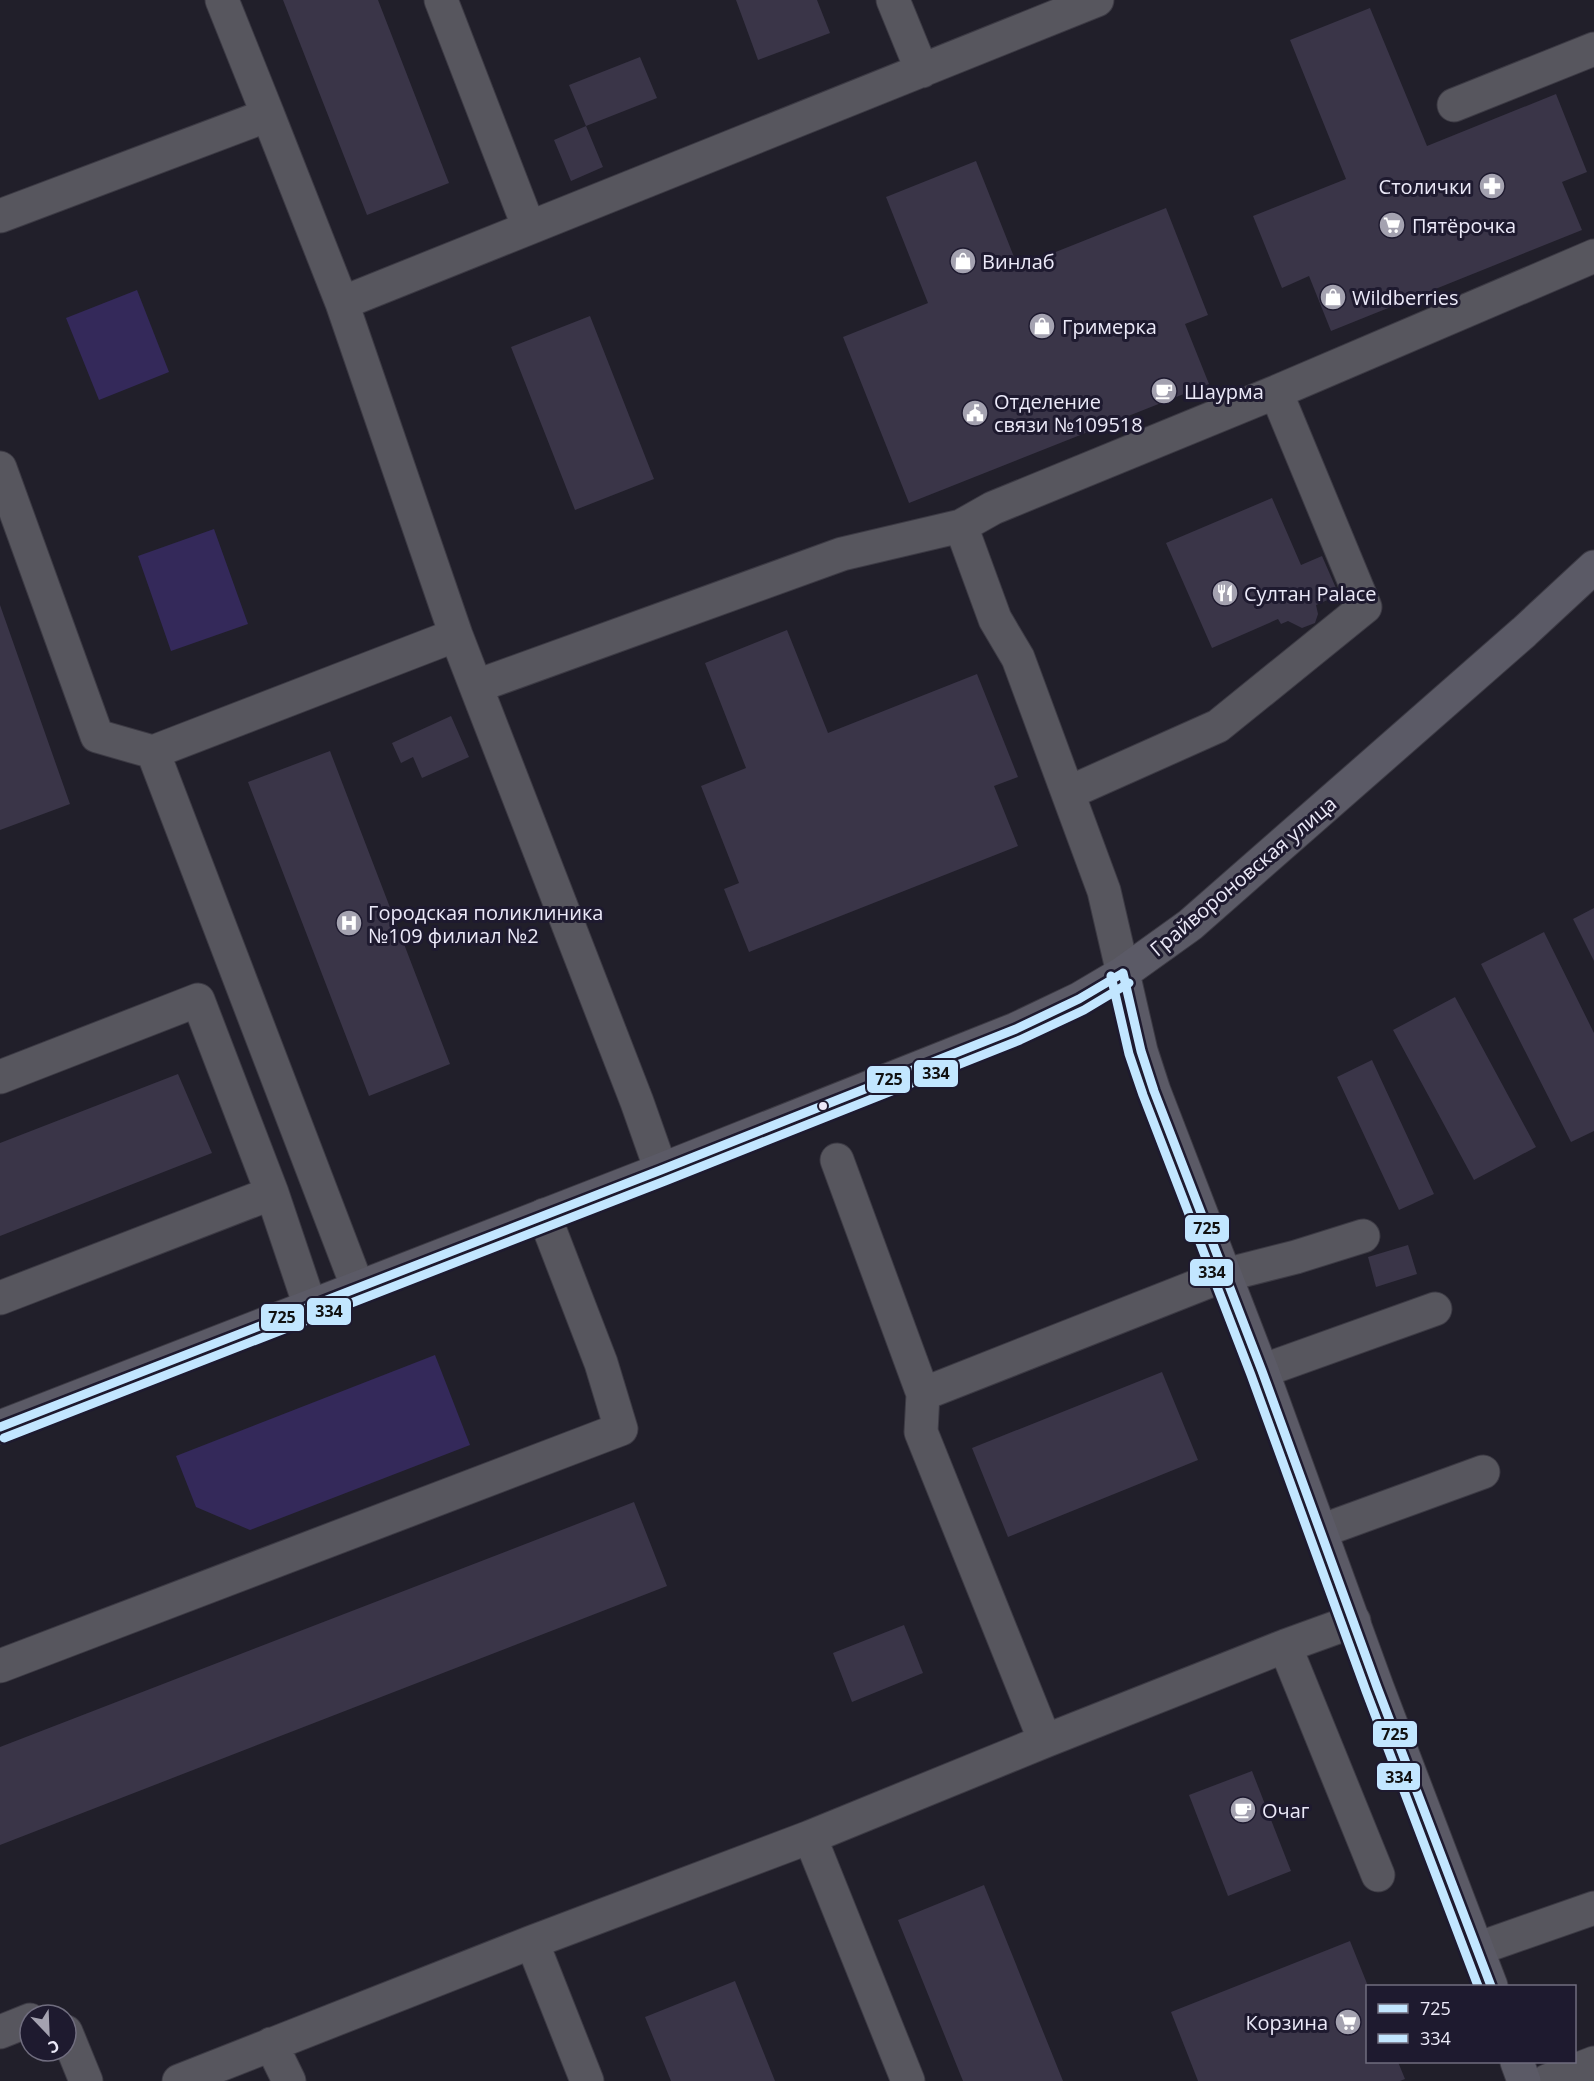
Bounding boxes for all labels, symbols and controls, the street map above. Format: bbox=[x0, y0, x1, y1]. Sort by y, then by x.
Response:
pharmacy icon: Столички bbox=[1477, 171, 1507, 201]
place label: Столички bbox=[1379, 173, 1472, 200]
supermarket icon: Пятёрочка bbox=[1377, 210, 1407, 240]
place label: Пятёрочка bbox=[1412, 212, 1516, 239]
shop icon: Винлаб bbox=[948, 246, 978, 276]
place label: Винлаб bbox=[982, 248, 1055, 275]
shop icon: Wildberries bbox=[1318, 282, 1348, 312]
place label: Wildberries bbox=[1352, 284, 1458, 311]
shop icon: Гримерка bbox=[1027, 311, 1057, 341]
place label: Гримерка bbox=[1062, 313, 1157, 340]
cafe icon: Шаурма bbox=[1149, 376, 1179, 406]
place label: Шаурма bbox=[1184, 378, 1264, 405]
place label: Отделение связи №109518 bbox=[994, 388, 1143, 438]
public building icon: Отделение связи №109518 bbox=[960, 398, 990, 428]
restaurant icon: Султан Palace bbox=[1210, 578, 1240, 608]
place label: Султан Palace bbox=[1244, 580, 1377, 607]
street label: Грайвороновская улица bbox=[1144, 790, 1342, 962]
place label: Городская поликлиника №109 филиал №2 bbox=[368, 899, 603, 949]
hospital icon: Городская поликлиника №109 филиал №2 bbox=[334, 908, 364, 938]
line badge: 334 bbox=[913, 1059, 959, 1088]
text: 334 bbox=[922, 1062, 950, 1084]
line badge: 725 bbox=[866, 1065, 911, 1094]
text: 725 bbox=[875, 1068, 903, 1090]
unlabelled marker bbox=[817, 1100, 829, 1112]
line badge: 725 bbox=[1184, 1214, 1230, 1243]
text: 725 bbox=[1193, 1217, 1221, 1239]
line badge: 334 bbox=[1189, 1258, 1234, 1287]
text: 334 bbox=[1198, 1261, 1226, 1283]
line badge: 334 bbox=[306, 1297, 352, 1326]
text: 334 bbox=[315, 1300, 343, 1322]
line badge: 725 bbox=[260, 1303, 305, 1332]
text: 725 bbox=[268, 1306, 296, 1328]
line badge: 725 bbox=[1372, 1720, 1418, 1748]
text: 725 bbox=[1381, 1723, 1409, 1745]
line badge: 334 bbox=[1376, 1762, 1421, 1791]
text: 334 bbox=[1385, 1766, 1413, 1788]
cafe icon: Очаг bbox=[1228, 1795, 1258, 1825]
place label: Очаг bbox=[1262, 1797, 1310, 1824]
legend bbox=[1366, 1985, 1576, 2063]
text: 725 bbox=[1420, 1996, 1451, 2020]
north arrow bbox=[18, 2003, 78, 2063]
supermarket icon: Корзина bbox=[1333, 2007, 1363, 2037]
place label: Корзина bbox=[1245, 2009, 1328, 2036]
text: 334 bbox=[1420, 2026, 1451, 2050]
text: С bbox=[45, 2035, 63, 2059]

